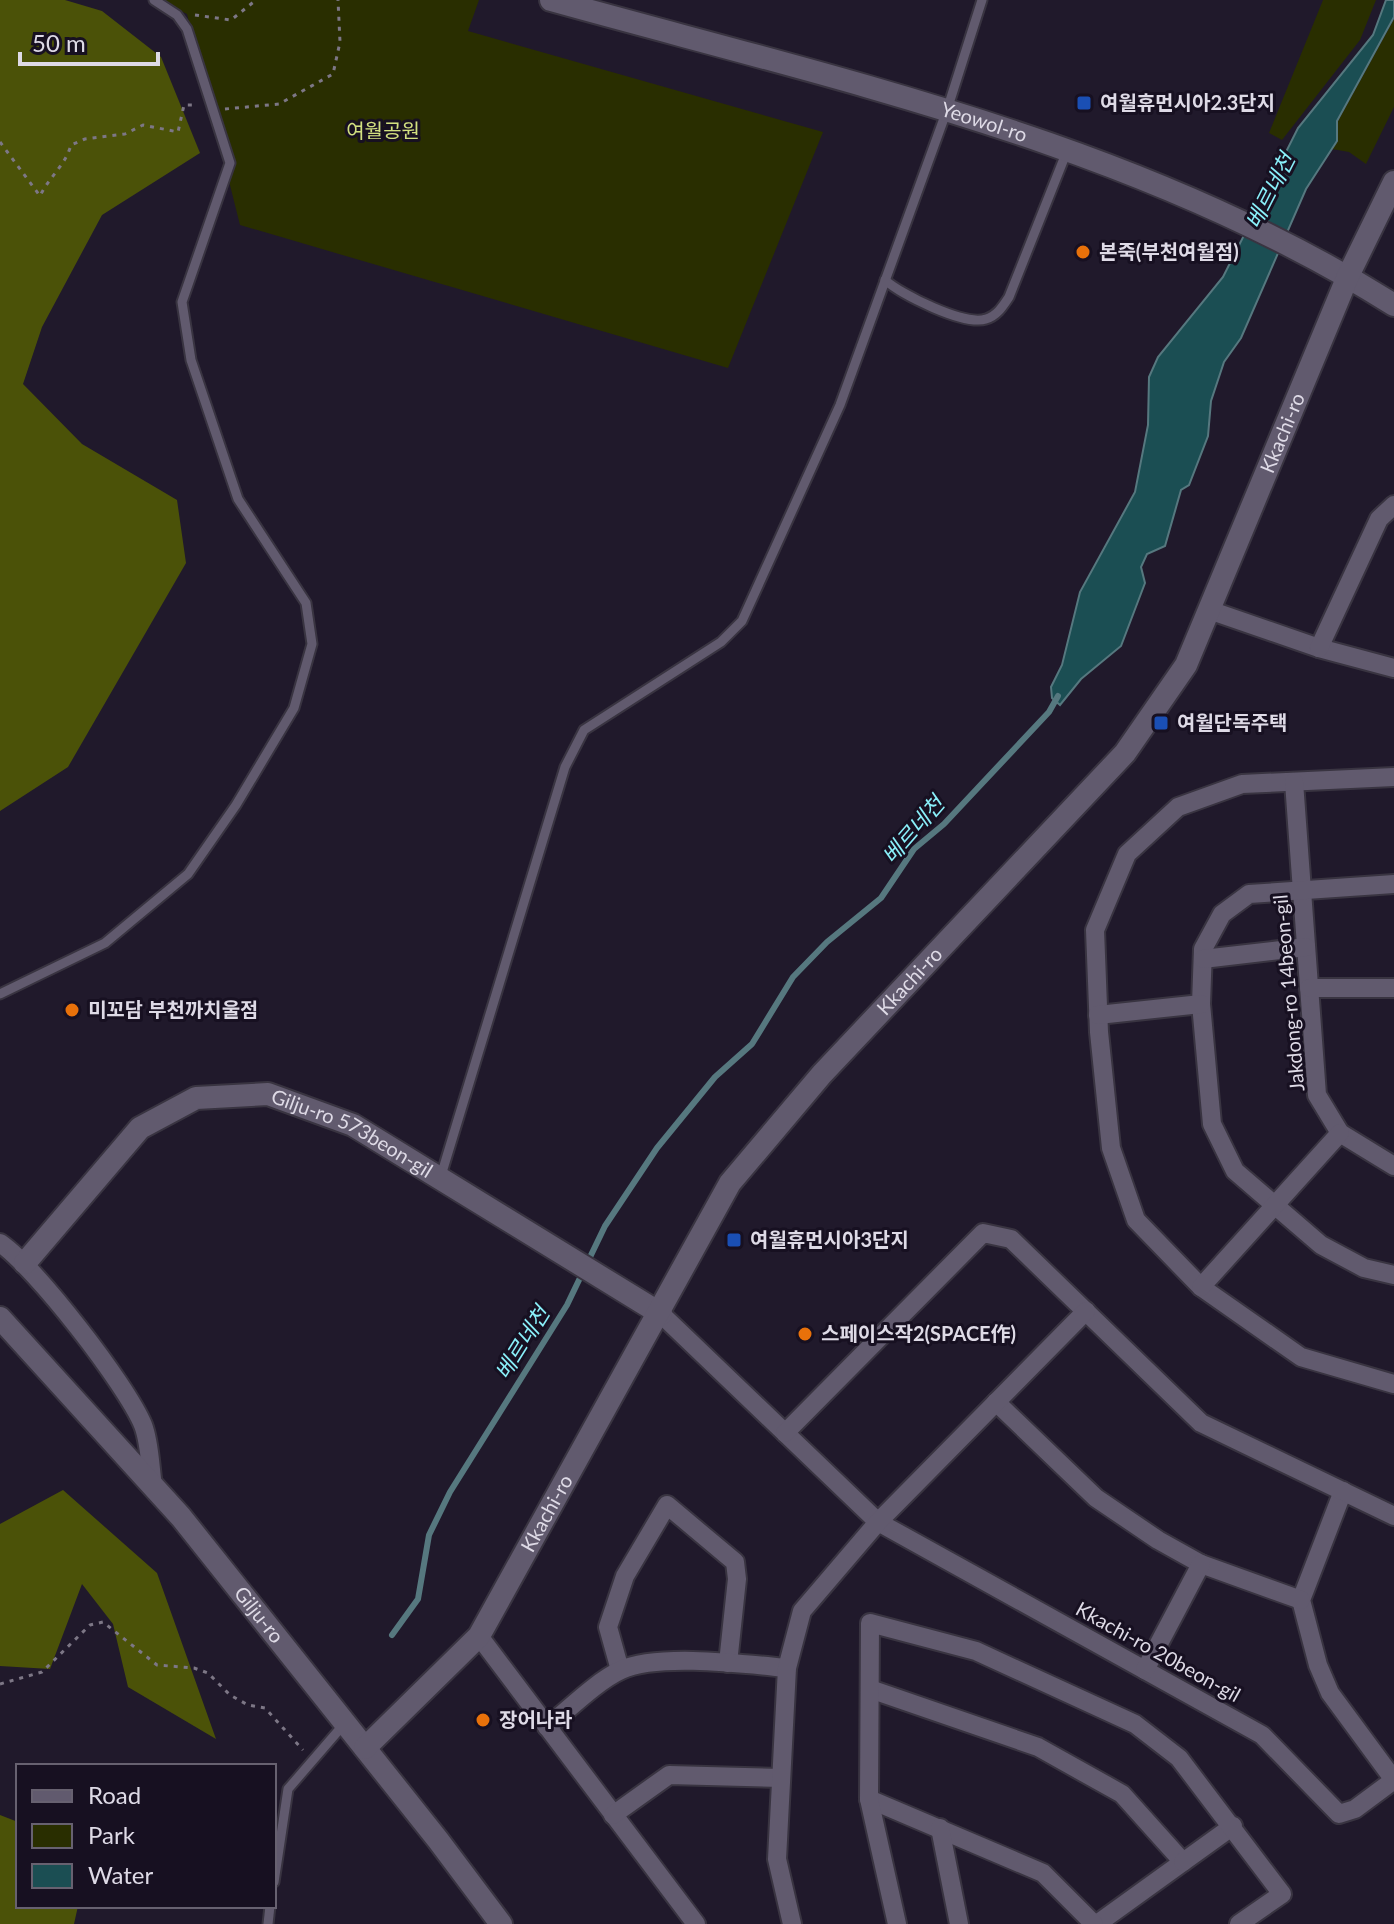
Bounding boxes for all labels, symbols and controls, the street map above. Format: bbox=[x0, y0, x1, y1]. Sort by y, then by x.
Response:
scale bar bbox=[20, 16, 158, 66]
text: 50 m bbox=[32, 28, 86, 57]
place label: 여월휴먼시아2.3단지 bbox=[1100, 90, 1275, 114]
marker: 여월휴먼시아2.3단지 bbox=[1075, 94, 1093, 112]
street label: Yeowol-ro bbox=[938, 96, 1031, 146]
park label: 여월공원 bbox=[346, 118, 420, 142]
water label: 베르네천 bbox=[1239, 146, 1301, 233]
place label: 본죽(부천여월점) bbox=[1099, 239, 1239, 263]
marker: 본죽(부천여월점) bbox=[1074, 243, 1092, 261]
street label: Kkachi-ro bbox=[1254, 389, 1309, 476]
place label: 여월단독주택 bbox=[1177, 710, 1287, 734]
marker: 여월단독주택 bbox=[1152, 714, 1170, 732]
water label: 베르네천 bbox=[876, 788, 951, 869]
street label: Jakdong-ro 14beon-gil bbox=[1267, 894, 1309, 1092]
street label: Kkachi-ro bbox=[871, 941, 947, 1019]
place label: 미꼬담 부천까치울점 bbox=[88, 997, 258, 1021]
marker: 미꼬담 부천까치울점 bbox=[63, 1001, 81, 1019]
street label: Gilju-ro 573beon-gil bbox=[268, 1083, 438, 1182]
place label: 여월휴먼시아3단지 bbox=[750, 1227, 909, 1251]
marker: 여월휴먼시아3단지 bbox=[725, 1231, 743, 1249]
water label: 베르네천 bbox=[489, 1299, 556, 1384]
place label: 스페이스작2(SPACE作) bbox=[821, 1321, 1016, 1345]
marker: 스페이스작2(SPACE作) bbox=[796, 1325, 814, 1343]
street label: Kkachi-ro bbox=[515, 1470, 577, 1556]
street label: Gilju-ro bbox=[230, 1581, 289, 1647]
street label: Kkachi-ro 20beon-gil bbox=[1072, 1596, 1245, 1706]
place label: 장어나라 bbox=[499, 1707, 573, 1731]
marker: 장어나라 bbox=[474, 1711, 492, 1729]
legend bbox=[16, 1764, 276, 1908]
text: Road bbox=[88, 1780, 141, 1809]
text: Park bbox=[88, 1820, 136, 1849]
text: Water bbox=[88, 1860, 153, 1889]

